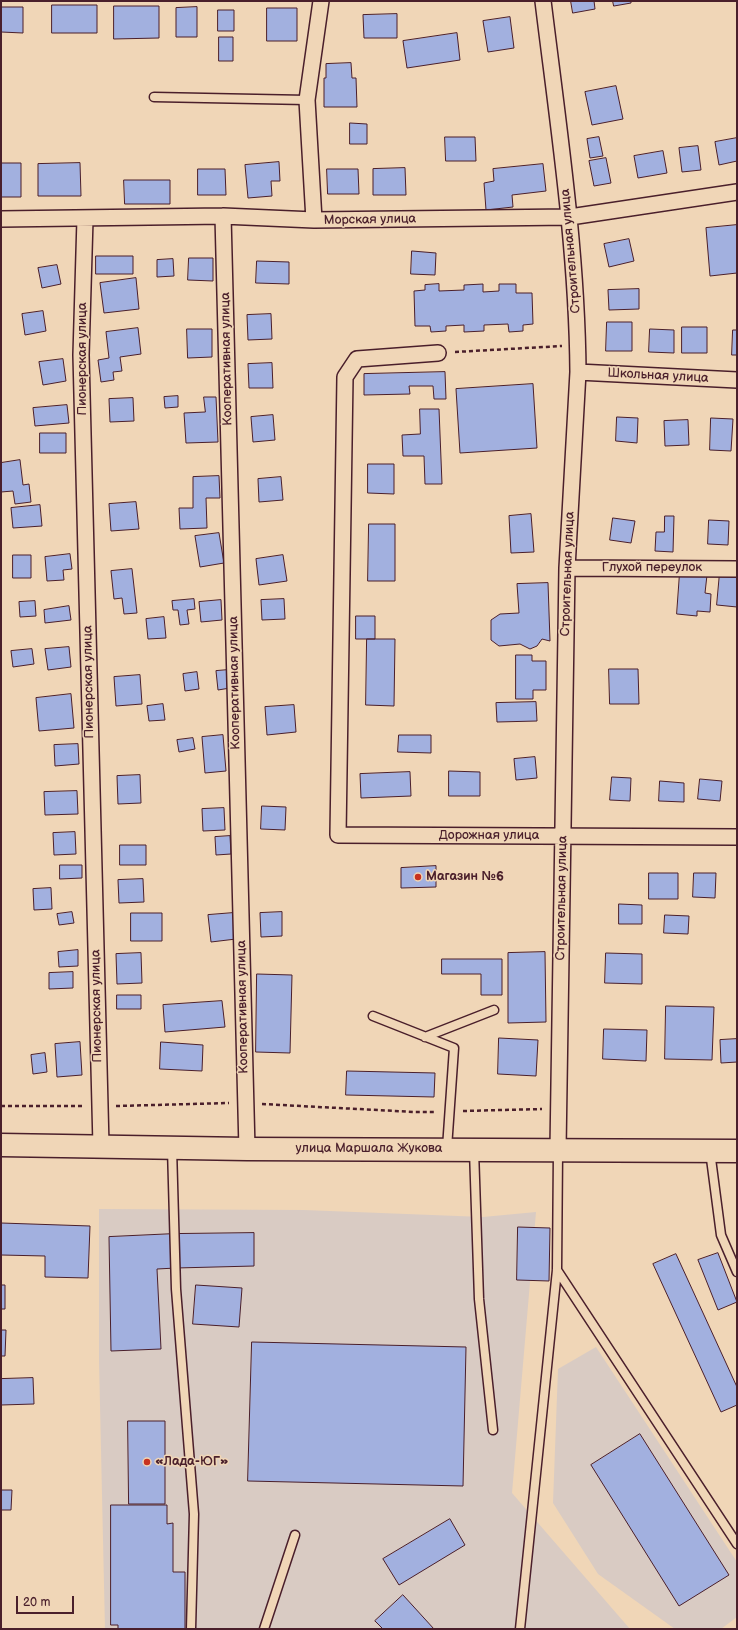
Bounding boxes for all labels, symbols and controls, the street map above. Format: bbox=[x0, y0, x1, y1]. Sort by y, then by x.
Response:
street label: Строительная улица bbox=[558, 188, 584, 314]
street label: Морская улица bbox=[324, 211, 416, 229]
street label: Кооперативная улица bbox=[218, 292, 236, 426]
street label: Пионерская улица bbox=[75, 302, 91, 416]
street label: Школьная улица bbox=[607, 366, 709, 386]
street label: Строительная улица bbox=[558, 511, 578, 637]
street label: Глухой переулок bbox=[602, 560, 702, 576]
street label: Кооперативная улица bbox=[226, 616, 244, 750]
street label: Пионерская улица bbox=[80, 625, 98, 739]
street label: Дорожная улица bbox=[439, 828, 539, 844]
street label: Строительная улица bbox=[553, 835, 571, 961]
place label: Магазин №6 bbox=[426, 869, 504, 885]
marker: Магазин №6 bbox=[413, 872, 423, 882]
street label: Кооперативная улица bbox=[234, 940, 252, 1074]
street label: Пионерская улица bbox=[88, 949, 106, 1063]
street label: улица Маршала Жукова bbox=[296, 1141, 442, 1157]
place label: «Лада-ЮГ» bbox=[155, 1454, 228, 1470]
marker: «Лада-ЮГ» bbox=[142, 1457, 152, 1467]
scale bar bbox=[18, 1588, 76, 1614]
text: 20 m bbox=[23, 1595, 50, 1610]

